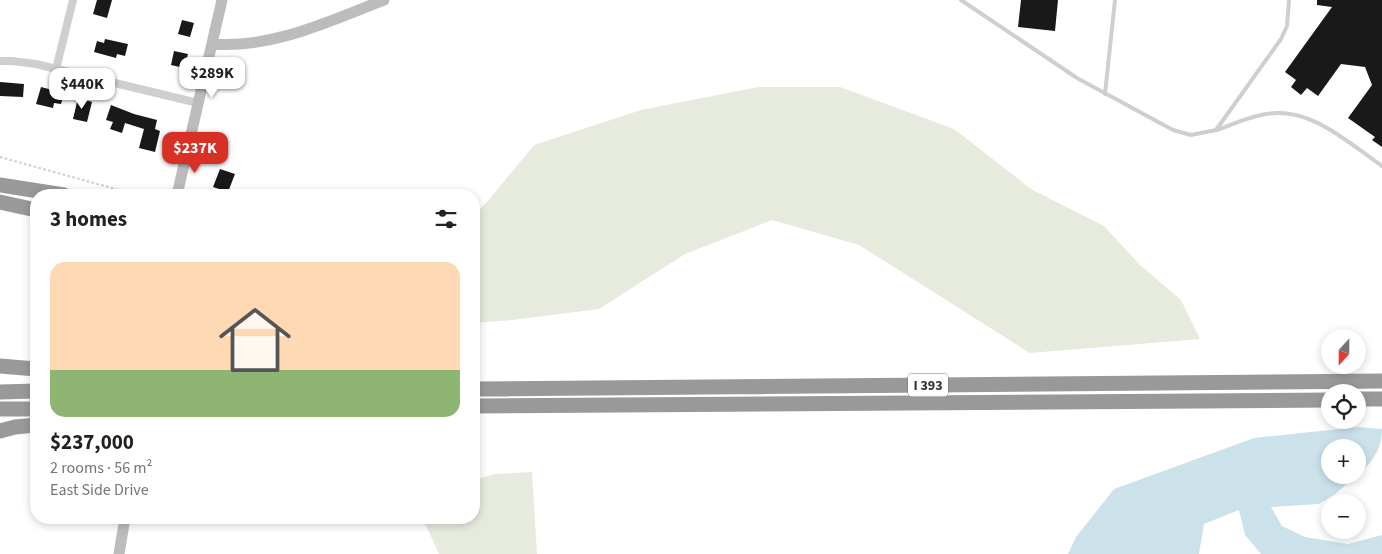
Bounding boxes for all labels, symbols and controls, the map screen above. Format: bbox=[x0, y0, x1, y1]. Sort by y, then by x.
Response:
pin: $289K bbox=[177, 56, 247, 99]
text: $289K bbox=[190, 62, 234, 84]
pin: $440K bbox=[47, 68, 117, 110]
text: $440K bbox=[60, 73, 104, 95]
pin: $237K bbox=[160, 132, 230, 174]
text: $237K bbox=[173, 137, 217, 159]
text: 3 homes bbox=[50, 204, 127, 234]
icon: filters bbox=[432, 205, 460, 233]
icon: home bbox=[210, 295, 300, 385]
north arrow bbox=[1321, 329, 1366, 374]
map controls bbox=[1321, 329, 1366, 539]
road number: I 393 bbox=[908, 374, 948, 396]
button: locate bbox=[1321, 384, 1366, 429]
text: $237,000 bbox=[50, 427, 134, 457]
button: + bbox=[1321, 439, 1366, 484]
text: 2 rooms · 56 m² bbox=[50, 457, 152, 479]
text: East Side Drive bbox=[50, 479, 149, 501]
button: − bbox=[1321, 494, 1366, 539]

